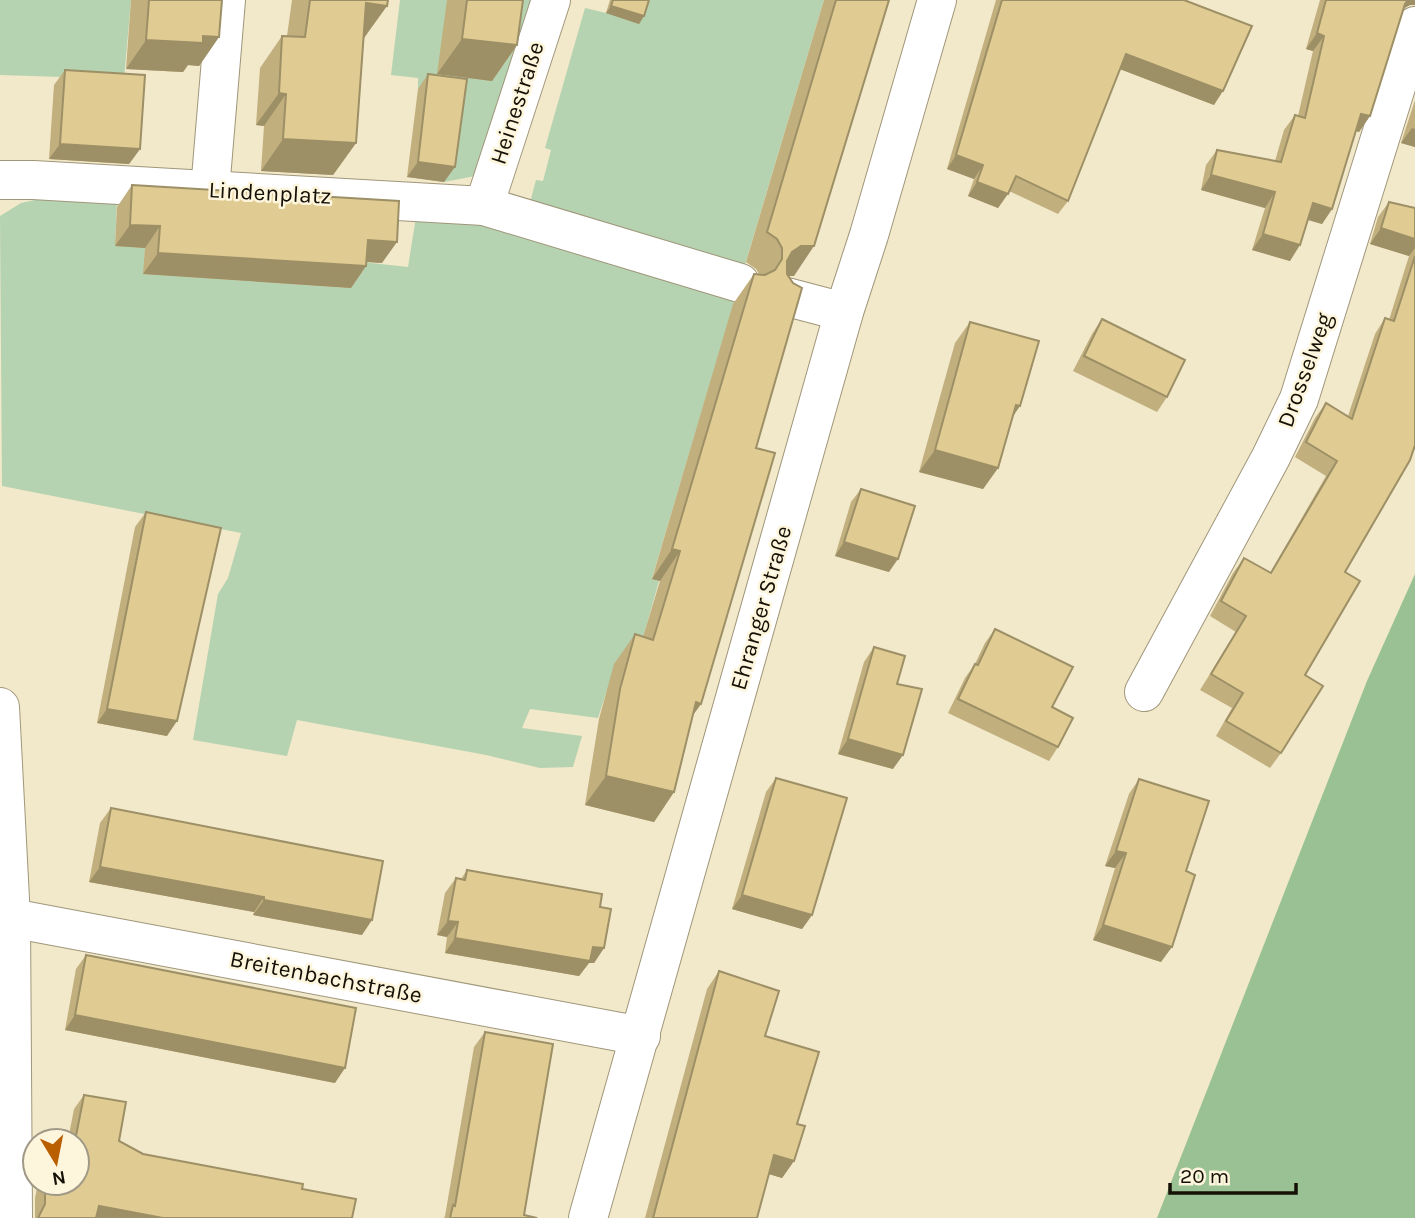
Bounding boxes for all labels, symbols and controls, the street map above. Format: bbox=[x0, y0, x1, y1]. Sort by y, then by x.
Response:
street label: Heinestraße bbox=[484, 38, 550, 168]
street label: Lindenplatz bbox=[208, 176, 332, 210]
street label: Drosselweg bbox=[1272, 309, 1338, 431]
street label: Ehranger Straße bbox=[725, 523, 797, 693]
street label: Breitenbachstraße bbox=[228, 945, 424, 1009]
north arrow bbox=[21, 1127, 91, 1197]
scale bar bbox=[1170, 1152, 1296, 1196]
text: 20 m bbox=[1180, 1164, 1229, 1188]
text: N bbox=[50, 1166, 67, 1190]

